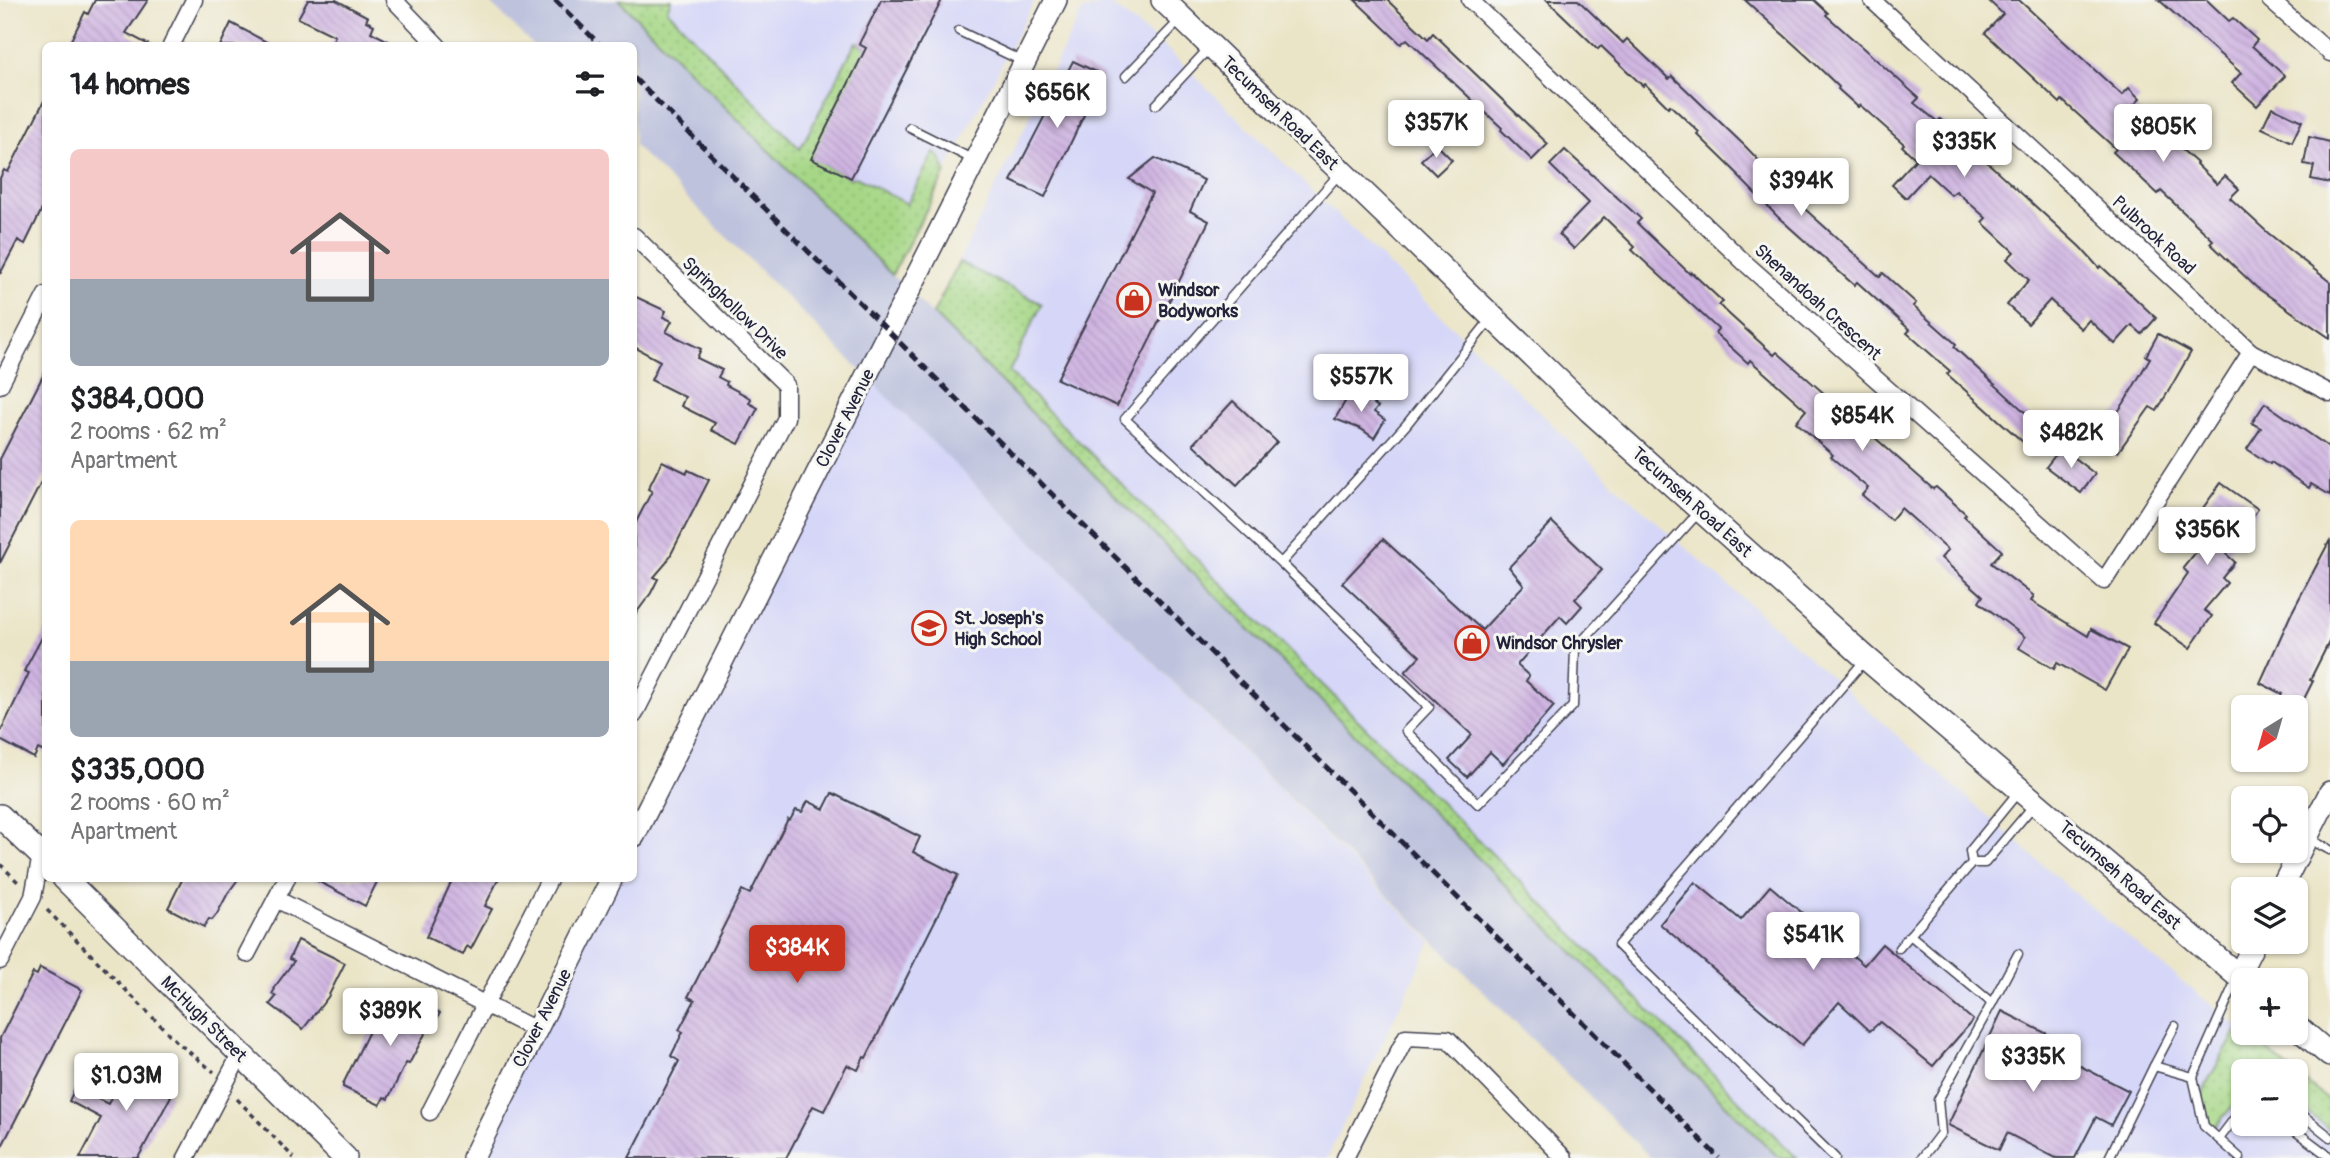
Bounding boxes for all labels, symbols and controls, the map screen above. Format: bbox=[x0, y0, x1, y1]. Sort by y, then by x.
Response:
street label: Tecumseh Road East bbox=[1216, 51, 1344, 176]
icon: filters bbox=[571, 65, 609, 103]
text: 14 homes bbox=[70, 66, 190, 103]
pin: $656K bbox=[1008, 71, 1106, 130]
text: $656K bbox=[1024, 78, 1090, 107]
pin: $357K bbox=[1387, 100, 1485, 160]
pin: $805K bbox=[2114, 104, 2212, 164]
text: $357K bbox=[1404, 108, 1468, 137]
text: $805K bbox=[2130, 112, 2196, 141]
pin: $335K bbox=[1915, 120, 2013, 179]
text: $335K bbox=[1932, 127, 1996, 156]
pin: $394K bbox=[1752, 158, 1850, 218]
text: $394K bbox=[1769, 166, 1833, 195]
street label: Pulbrook Road bbox=[2107, 191, 2200, 280]
icon: home bbox=[277, 194, 403, 320]
street label: Shenandoah Crescent bbox=[1749, 239, 1887, 366]
street label: Springhollow Drive bbox=[677, 252, 793, 365]
place label: Windsor Bodyworks bbox=[1158, 279, 1239, 323]
shop icon: Windsor Bodyworks bbox=[1115, 281, 1153, 319]
pin: $557K bbox=[1312, 354, 1410, 414]
text: $557K bbox=[1329, 362, 1393, 391]
street label: Clover Avenue bbox=[811, 365, 880, 471]
text: $384,000 bbox=[70, 380, 205, 417]
pin: $854K bbox=[1813, 393, 1911, 453]
text: $854K bbox=[1830, 401, 1894, 430]
pin: $482K bbox=[2022, 410, 2120, 470]
text: 2 rooms · 62 m² bbox=[70, 417, 227, 446]
text: $482K bbox=[2039, 418, 2103, 447]
street label: Tecumseh Road East bbox=[1627, 442, 1757, 563]
text: Apartment bbox=[70, 446, 177, 475]
pin: $356K bbox=[2158, 508, 2256, 567]
text: $356K bbox=[2174, 515, 2240, 544]
icon: home bbox=[277, 565, 403, 691]
place label: St. Joseph's High School bbox=[954, 607, 1044, 651]
school or university icon: St. Joseph's High School bbox=[910, 609, 948, 647]
shop icon: Windsor Chrysler bbox=[1453, 624, 1491, 662]
place label: Windsor Chrysler bbox=[1496, 632, 1623, 655]
north arrow bbox=[2231, 695, 2308, 772]
map controls bbox=[2231, 695, 2308, 1136]
text: $335,000 bbox=[70, 751, 205, 788]
button: locate bbox=[2231, 786, 2308, 863]
text: 2 rooms · 60 m² bbox=[70, 788, 230, 817]
street label: Tecumseh Road East bbox=[2054, 816, 2186, 935]
text: Apartment bbox=[70, 817, 177, 846]
button: layers bbox=[2231, 877, 2308, 954]
pin: $541K bbox=[1764, 912, 1862, 972]
text: $541K bbox=[1782, 920, 1844, 949]
pin: $384K bbox=[748, 926, 846, 985]
text: $384K bbox=[765, 933, 829, 962]
street label: Clover Avenue bbox=[508, 965, 577, 1071]
button: + bbox=[2231, 968, 2308, 1045]
street label: McHugh Street bbox=[156, 971, 252, 1068]
pin: $389K bbox=[341, 988, 439, 1048]
text: $389K bbox=[359, 996, 421, 1025]
pin: $335K bbox=[1984, 1034, 2082, 1094]
text: $335K bbox=[2001, 1042, 2065, 1071]
pin: $1.03M bbox=[69, 1054, 183, 1113]
button: − bbox=[2231, 1059, 2308, 1136]
text: $1.03M bbox=[90, 1061, 162, 1090]

